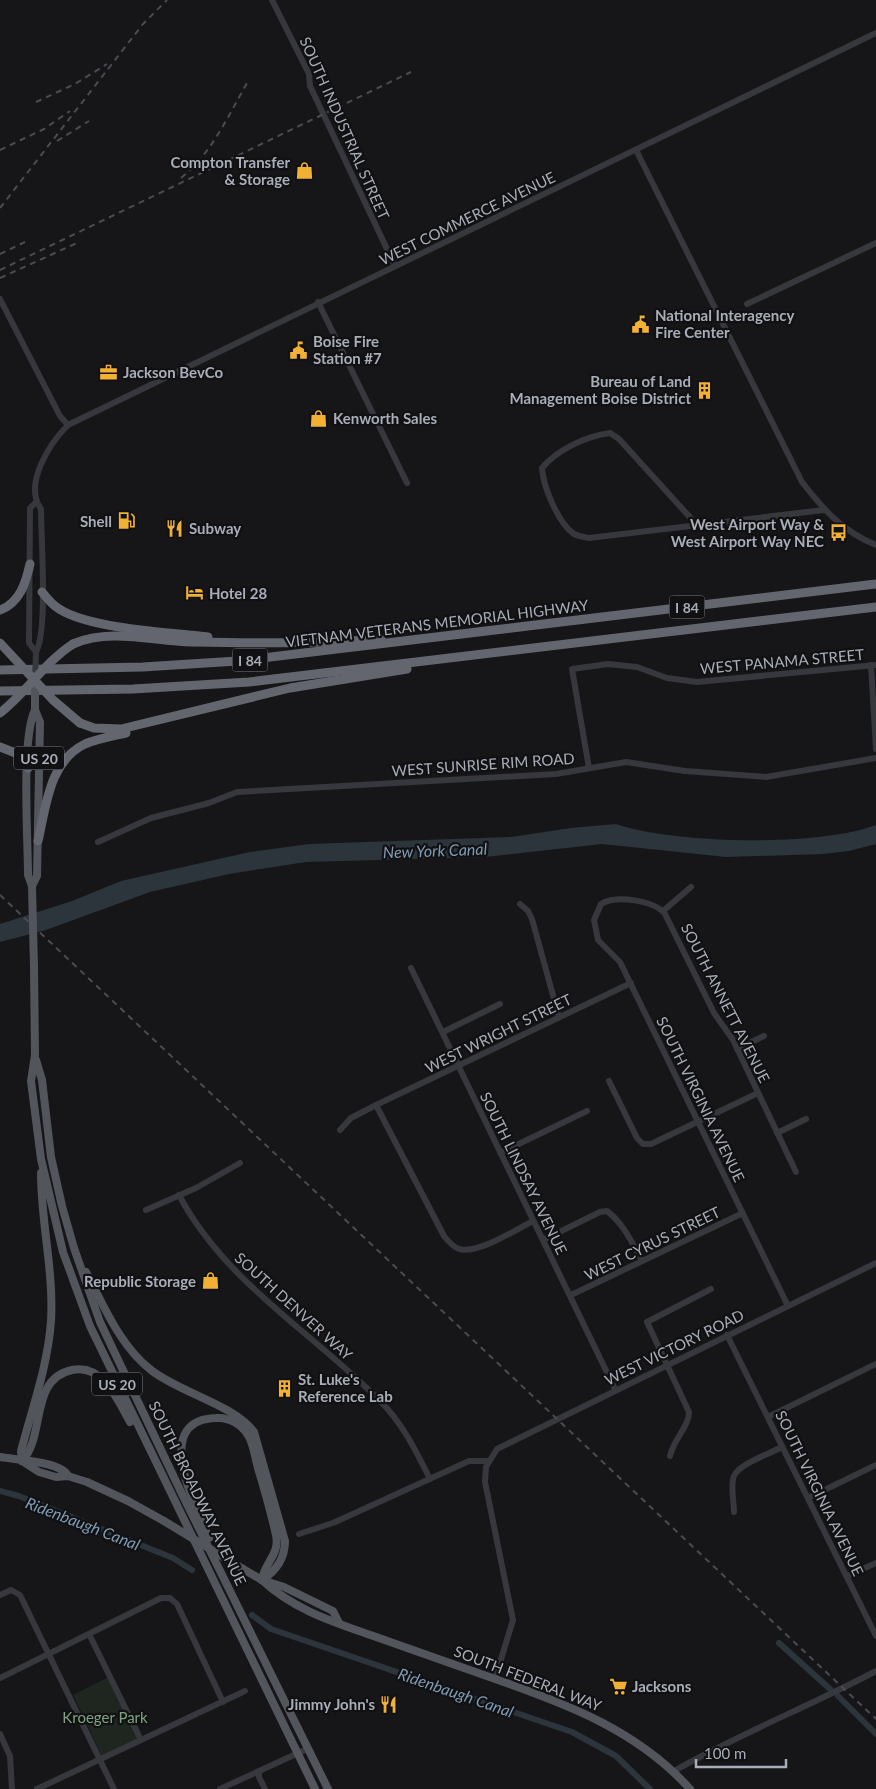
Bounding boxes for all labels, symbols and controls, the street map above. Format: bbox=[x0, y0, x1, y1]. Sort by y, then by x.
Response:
street label: SOUTH INDUSTRIAL STREET bbox=[297, 34, 394, 222]
place label: Compton Transfer & Storage bbox=[170, 153, 290, 188]
shop icon: Compton Transfer & Storage bbox=[294, 161, 314, 181]
street label: WEST COMMERCE AVENUE bbox=[376, 167, 558, 269]
place label: National Interagency Fire Center bbox=[655, 306, 794, 341]
public building icon: National Interagency Fire Center bbox=[631, 314, 651, 334]
place label: Boise Fire Station #7 bbox=[313, 332, 382, 367]
public building icon: Boise Fire Station #7 bbox=[289, 340, 309, 360]
office icon: Jackson BevCo bbox=[99, 362, 119, 382]
place label: Jackson BevCo bbox=[123, 363, 224, 381]
place label: Bureau of Land Management Boise District bbox=[509, 372, 691, 407]
building icon: Bureau of Land Management Boise District bbox=[695, 380, 715, 400]
shop icon: Kenworth Sales bbox=[309, 408, 329, 428]
place label: Kenworth Sales bbox=[333, 409, 437, 427]
fuel station icon: Shell bbox=[116, 511, 136, 531]
place label: Shell bbox=[80, 512, 112, 530]
place label: West Airport Way & West Airport Way NEC bbox=[671, 515, 824, 550]
restaurant icon: Subway bbox=[165, 518, 185, 538]
place label: Subway bbox=[189, 519, 241, 537]
bus stop icon: West Airport Way & West Airport Way NEC bbox=[828, 523, 848, 543]
hotel icon: Hotel 28 bbox=[185, 583, 205, 603]
place label: Hotel 28 bbox=[209, 584, 267, 602]
street label: VIETNAM VETERANS MEMORIAL HIGHWAY bbox=[285, 595, 590, 651]
road number: I 84 bbox=[670, 596, 704, 618]
street label: WEST PANAMA STREET bbox=[699, 645, 865, 677]
road number: I 84 bbox=[232, 648, 268, 672]
road number: US 20 bbox=[14, 746, 64, 770]
street label: WEST SUNRISE RIM ROAD bbox=[391, 749, 575, 779]
water label: New York Canal bbox=[383, 839, 488, 861]
street label: SOUTH ANNETT AVENUE bbox=[678, 920, 774, 1086]
street label: WEST WRIGHT STREET bbox=[422, 990, 574, 1076]
street label: SOUTH VIRGINIA AVENUE bbox=[653, 1013, 749, 1185]
street label: SOUTH LINDSAY AVENUE bbox=[477, 1089, 571, 1257]
street label: WEST CYRUS STREET bbox=[581, 1202, 723, 1284]
street label: SOUTH DENVER WAY bbox=[231, 1248, 357, 1364]
shop icon: Republic Storage bbox=[200, 1271, 220, 1291]
place label: Republic Storage bbox=[84, 1272, 196, 1290]
street label: WEST VICTORY ROAD bbox=[601, 1305, 747, 1389]
place label: St. Luke's Reference Lab bbox=[298, 1370, 393, 1405]
road number: US 20 bbox=[92, 1372, 142, 1396]
building icon: St. Luke's Reference Lab bbox=[274, 1378, 294, 1398]
street label: SOUTH BROADWAY AVENUE bbox=[145, 1398, 251, 1588]
street label: SOUTH VIRGINIA AVENUE bbox=[772, 1407, 868, 1579]
water label: Ridenbaugh Canal bbox=[23, 1492, 143, 1554]
street label: SOUTH FEDERAL WAY bbox=[452, 1642, 605, 1715]
water label: Ridenbaugh Canal bbox=[396, 1663, 517, 1721]
supermarket icon: Jacksons bbox=[608, 1676, 628, 1696]
place label: Jacksons bbox=[632, 1677, 692, 1695]
restaurant icon: Jimmy John's bbox=[379, 1694, 399, 1714]
place label: Jimmy John's bbox=[288, 1695, 375, 1713]
park label: Kroeger Park bbox=[62, 1708, 148, 1726]
scale bar bbox=[696, 1736, 786, 1768]
text: 100 m bbox=[704, 1744, 746, 1762]

